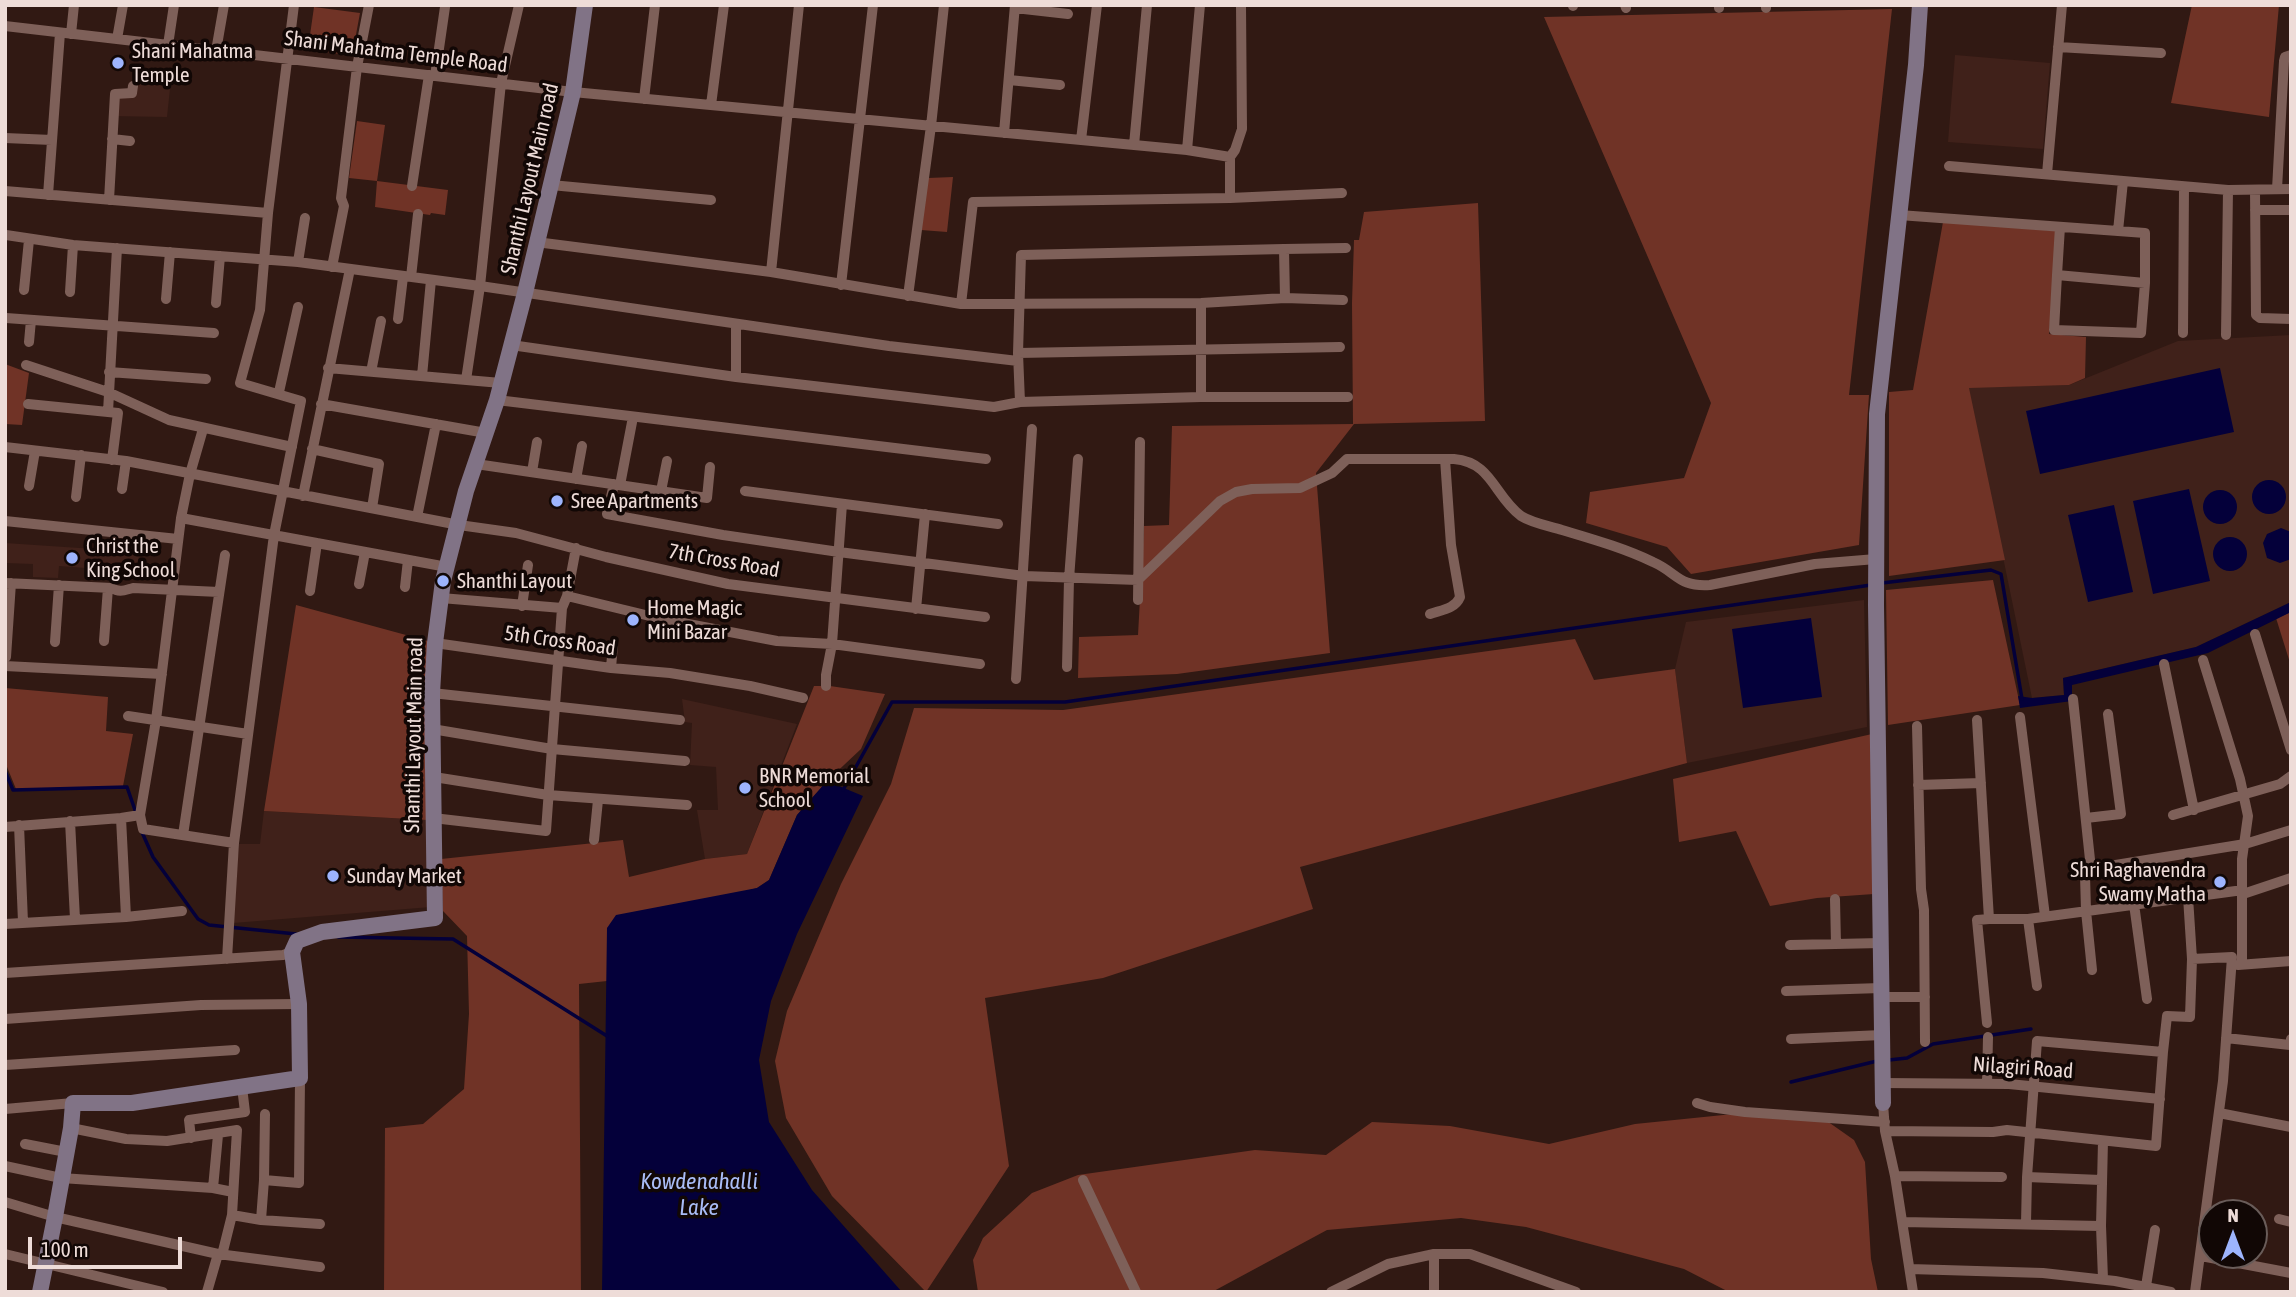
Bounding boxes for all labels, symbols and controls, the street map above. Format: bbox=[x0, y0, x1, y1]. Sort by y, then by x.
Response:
street label: Shani Mahatma Temple Road bbox=[283, 26, 509, 78]
place label: Shani Mahatma Temple bbox=[132, 38, 253, 88]
marker: Shani Mahatma Temple bbox=[110, 55, 126, 71]
street label: Shanthi Layout Main road bbox=[496, 81, 564, 277]
place label: Sree Apartments bbox=[571, 488, 698, 514]
marker: Sree Apartments bbox=[549, 493, 565, 509]
place label: Christ the King School bbox=[86, 533, 175, 583]
street label: 7th Cross Road bbox=[667, 539, 781, 583]
marker: Christ the King School bbox=[64, 550, 80, 566]
place label: Shanthi Layout bbox=[457, 568, 572, 594]
marker: Shanthi Layout bbox=[435, 573, 451, 589]
place label: Home Magic Mini Bazar bbox=[647, 595, 742, 645]
marker: Home Magic Mini Bazar bbox=[625, 612, 641, 628]
street label: 5th Cross Road bbox=[503, 621, 617, 661]
street label: Shanthi Layout Main road bbox=[400, 637, 428, 833]
place label: BNR Memorial School bbox=[759, 763, 870, 813]
marker: BNR Memorial School bbox=[737, 780, 753, 796]
place label: Shri Raghavendra Swamy Matha bbox=[2070, 857, 2206, 907]
place label: Sunday Market bbox=[347, 863, 462, 889]
marker: Sunday Market bbox=[325, 868, 341, 884]
marker: Shri Raghavendra Swamy Matha bbox=[2212, 874, 2228, 890]
street label: Nilagiri Road bbox=[1972, 1052, 2074, 1084]
water label: Kowdenahalli Lake bbox=[640, 1168, 758, 1222]
north arrow bbox=[2198, 1199, 2268, 1269]
text: N bbox=[2227, 1204, 2239, 1226]
scale bar bbox=[32, 1224, 186, 1268]
text: 100 m bbox=[41, 1237, 89, 1261]

